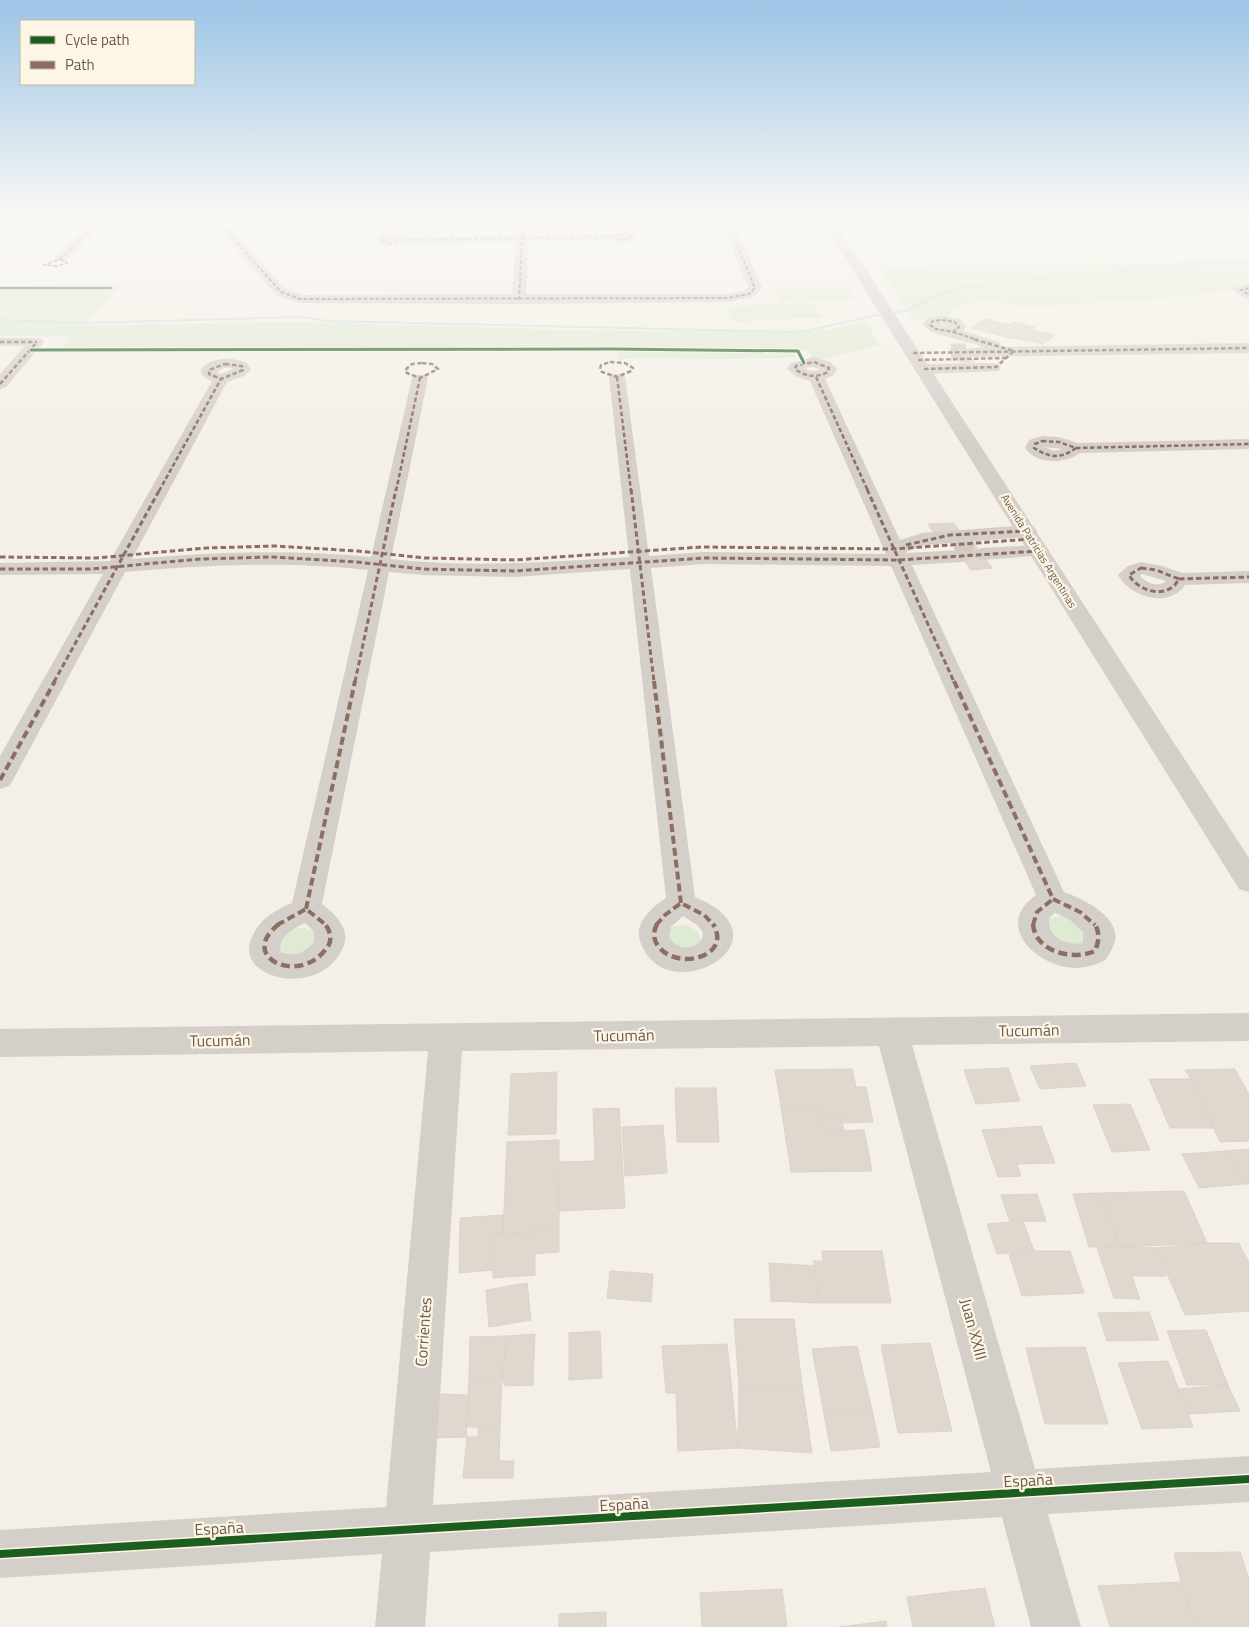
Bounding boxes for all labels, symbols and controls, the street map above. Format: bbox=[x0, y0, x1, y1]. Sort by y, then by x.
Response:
legend bbox=[20, 20, 195, 85]
text: Cycle path bbox=[65, 28, 130, 51]
text: Path bbox=[65, 53, 95, 76]
street label: Avenida Patricias Argentinas bbox=[997, 491, 1081, 611]
street label: Tucumán bbox=[998, 1017, 1060, 1043]
street label: Tucumán bbox=[593, 1022, 655, 1048]
street label: Tucumán bbox=[189, 1027, 251, 1053]
street label: Juan XXIII bbox=[954, 1296, 994, 1362]
street label: Corrientes bbox=[409, 1297, 437, 1367]
street label: España bbox=[1003, 1467, 1053, 1493]
street label: España bbox=[599, 1491, 649, 1517]
street label: España bbox=[194, 1515, 244, 1541]

